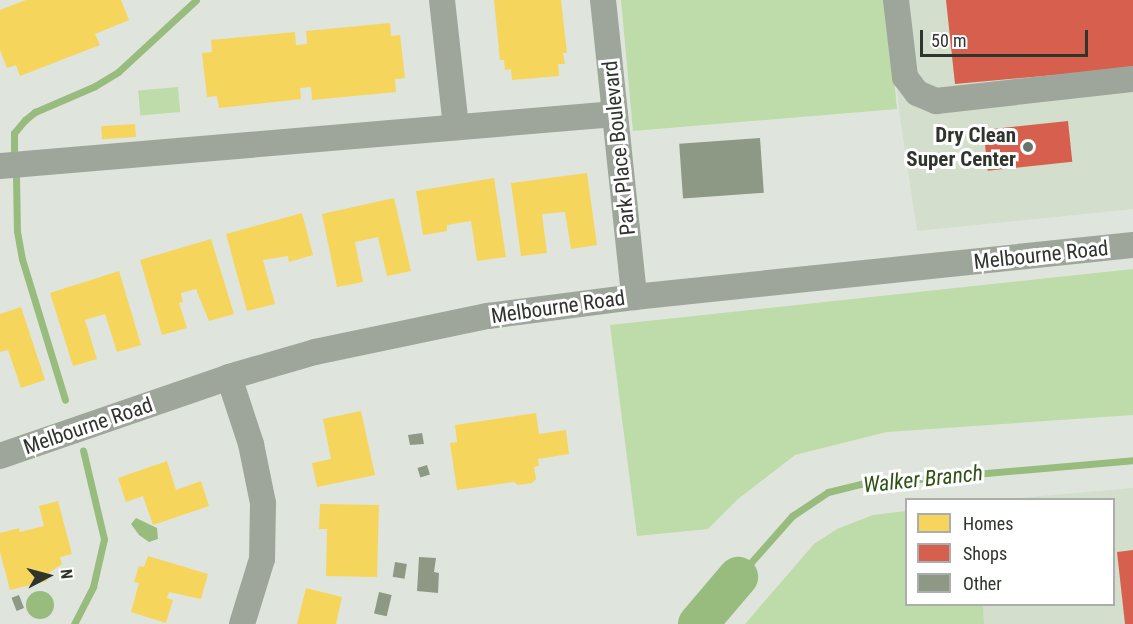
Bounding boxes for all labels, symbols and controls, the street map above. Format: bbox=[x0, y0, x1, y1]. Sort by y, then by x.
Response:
scale bar bbox=[923, 18, 1091, 56]
text: 50 m bbox=[931, 30, 966, 51]
street label: Park Place Boulevard bbox=[597, 59, 641, 237]
place label: Dry Clean Super Center bbox=[906, 122, 1016, 172]
marker: Dry Clean Super Center bbox=[1021, 140, 1035, 154]
street label: Melbourne Road bbox=[973, 235, 1109, 275]
street label: Melbourne Road bbox=[489, 285, 627, 329]
street label: Melbourne Road bbox=[20, 392, 156, 460]
water label: Walker Branch bbox=[862, 460, 984, 498]
legend bbox=[905, 498, 1115, 606]
text: Homes bbox=[963, 513, 1013, 534]
text: Shops bbox=[963, 543, 1007, 564]
north arrow bbox=[18, 546, 78, 606]
text: N bbox=[56, 568, 76, 580]
text: Other bbox=[963, 573, 1002, 594]

